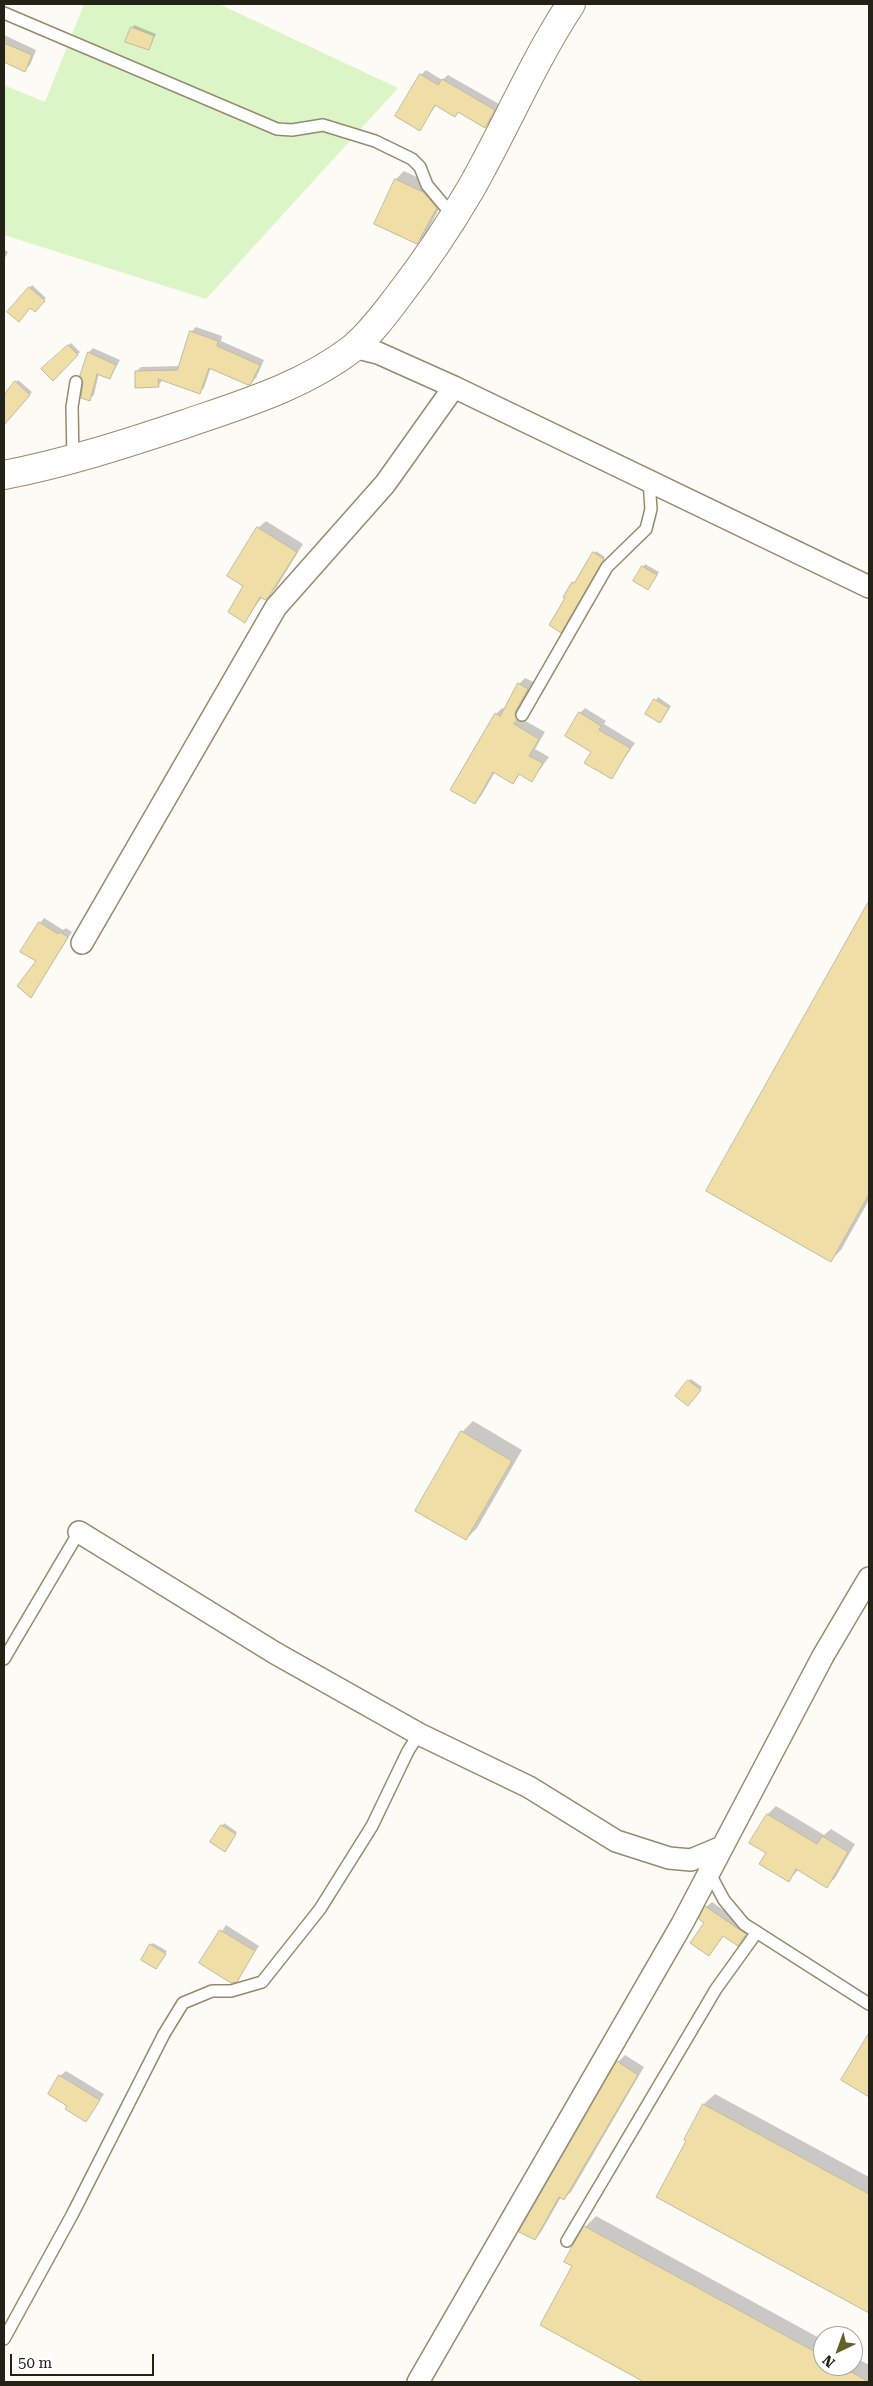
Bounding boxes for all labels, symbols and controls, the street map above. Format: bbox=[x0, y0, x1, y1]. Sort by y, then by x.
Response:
north arrow bbox=[813, 2326, 863, 2376]
scale bar bbox=[12, 2344, 156, 2376]
text: N bbox=[819, 2352, 838, 2371]
text: 50 m bbox=[18, 2354, 52, 2372]

